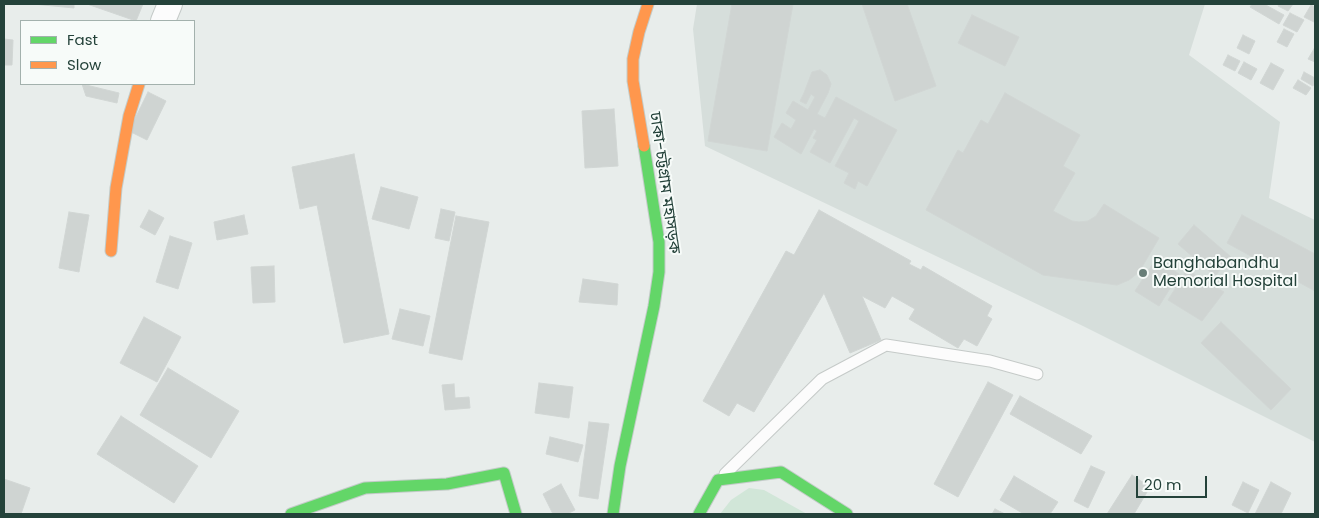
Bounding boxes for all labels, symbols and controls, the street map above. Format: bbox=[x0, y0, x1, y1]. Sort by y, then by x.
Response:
legend bbox=[20, 20, 195, 85]
text: Fast bbox=[67, 29, 98, 50]
text: Slow bbox=[67, 54, 101, 75]
street label: ঢাকা-চট্টগ্রাম মহাসড়ক bbox=[645, 111, 683, 255]
place label: Banghabandhu Memorial Hospital bbox=[1153, 254, 1297, 292]
marker: Banghabandhu Memorial Hospital bbox=[1137, 267, 1149, 279]
scale bar bbox=[1139, 466, 1210, 498]
text: 20 m bbox=[1144, 474, 1182, 495]

